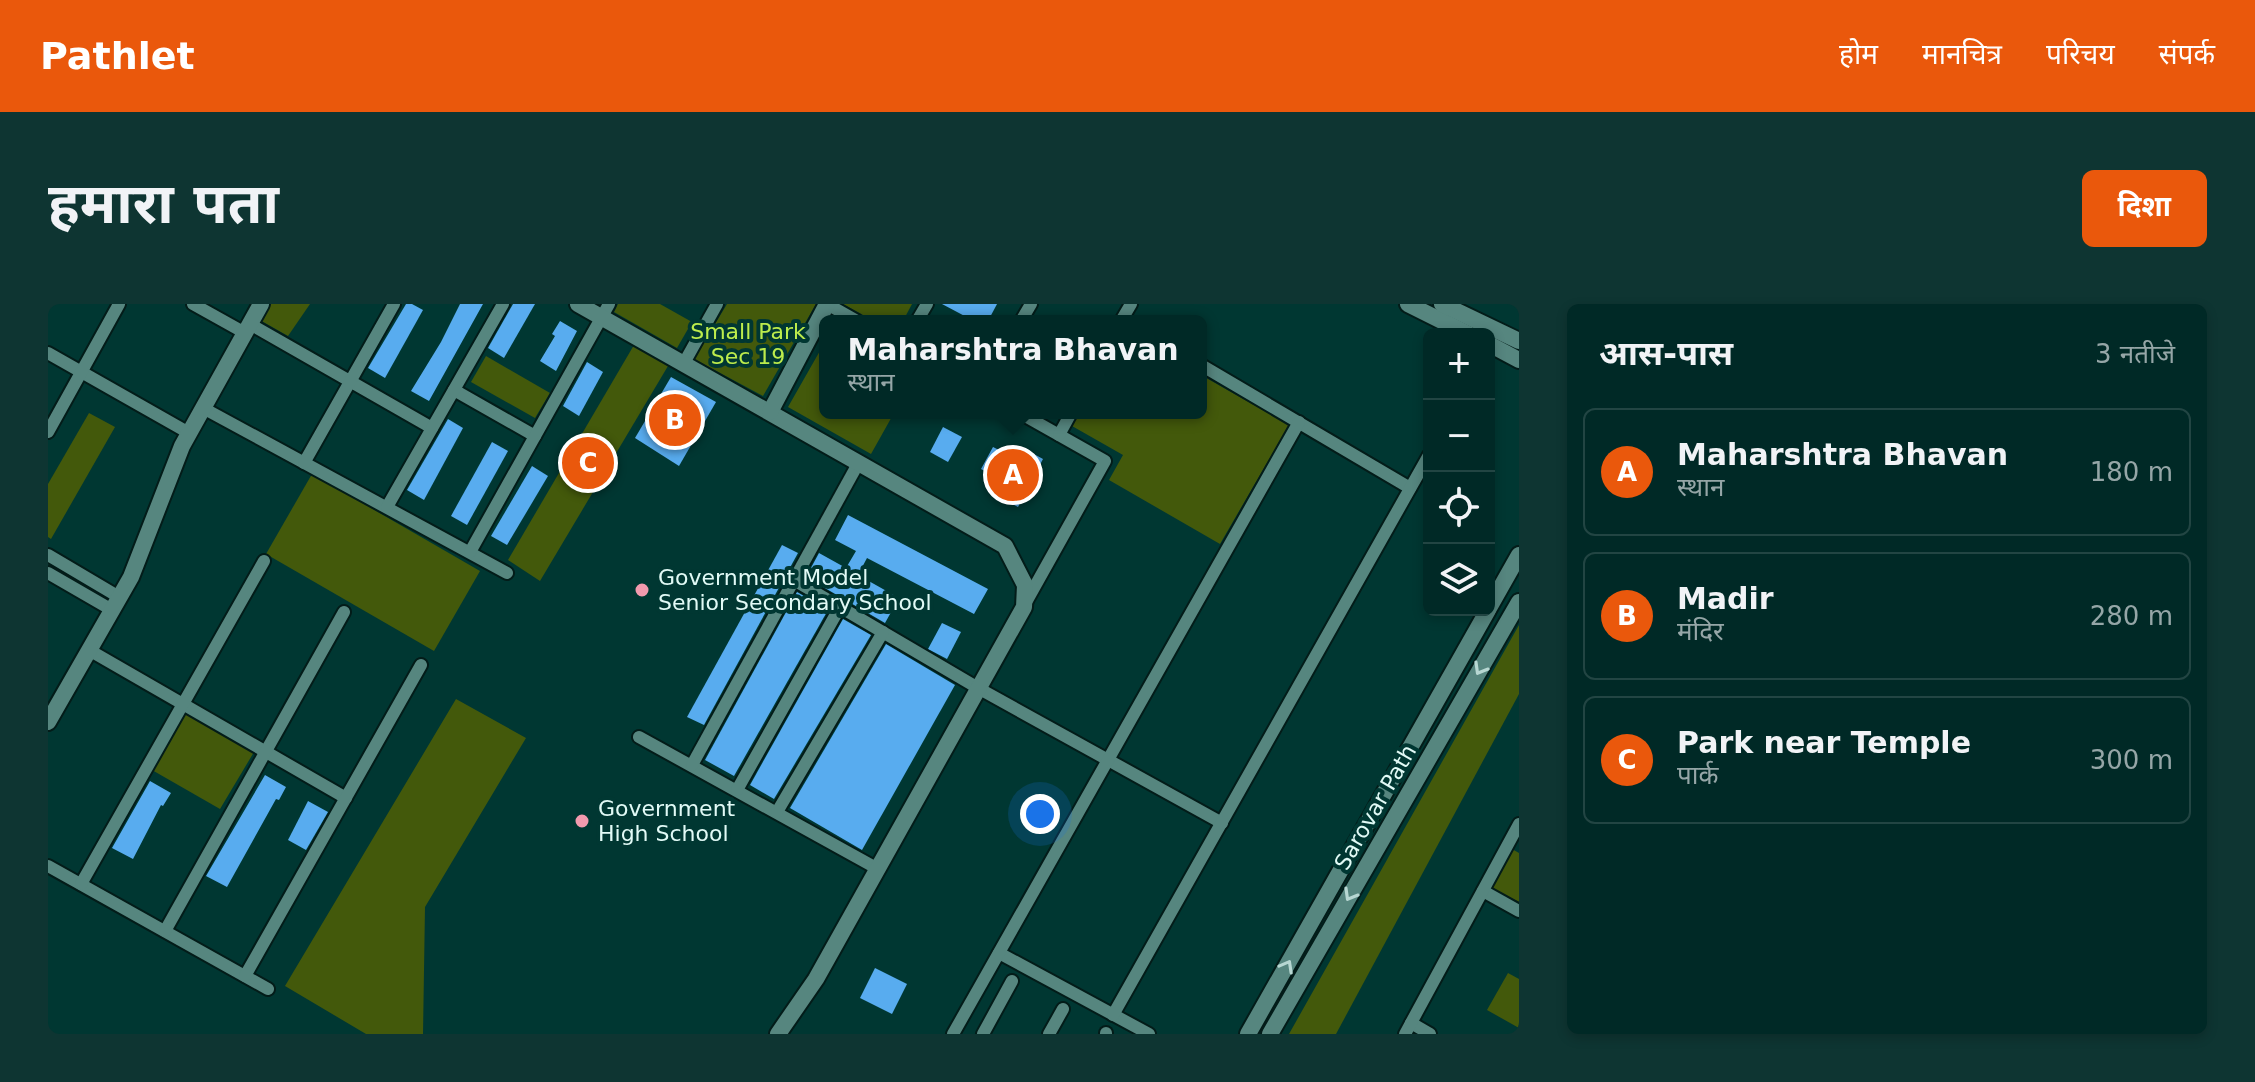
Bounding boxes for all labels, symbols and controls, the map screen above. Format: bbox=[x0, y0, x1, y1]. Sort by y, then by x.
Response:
text: Pathlet bbox=[40, 34, 195, 78]
text: होम bbox=[1839, 38, 1878, 71]
text: मानचित्र bbox=[1922, 38, 2002, 71]
text: परिचय bbox=[2046, 38, 2115, 71]
text: संपर्क bbox=[2159, 38, 2215, 71]
button: दिशा bbox=[2082, 170, 2207, 247]
text: हमारा पता bbox=[48, 171, 279, 236]
popup bbox=[819, 315, 1207, 419]
park label: Small Park Sec 19 bbox=[690, 319, 806, 369]
map controls bbox=[1423, 328, 1495, 616]
button: + bbox=[1423, 328, 1495, 400]
text: Maharshtra Bhavan bbox=[847, 332, 1179, 367]
text: आस-पास bbox=[1599, 333, 1733, 373]
text: 3 नतीजे bbox=[2095, 339, 2175, 369]
text: स्थान bbox=[847, 367, 895, 397]
pin: B bbox=[649, 390, 701, 450]
button: − bbox=[1423, 400, 1495, 472]
pin: C bbox=[562, 433, 614, 493]
text: Maharshtra Bhavan bbox=[1677, 437, 2008, 472]
pin: A bbox=[987, 445, 1039, 505]
text: A bbox=[1617, 457, 1637, 487]
text: 180 m bbox=[2090, 457, 2173, 487]
button: locate bbox=[1423, 472, 1495, 544]
text: स्थान bbox=[1677, 472, 1724, 502]
button: layers bbox=[1423, 544, 1495, 616]
place label: Government Model Senior Secondary School bbox=[658, 565, 932, 615]
marker: Government Model Senior Secondary School bbox=[633, 581, 651, 599]
text: Madir bbox=[1677, 581, 1774, 616]
text: B bbox=[1617, 601, 1637, 631]
text: 280 m bbox=[2090, 601, 2173, 631]
text: मंदिर bbox=[1677, 616, 1724, 646]
one-way arrow bbox=[1474, 660, 1490, 675]
text: Park near Temple bbox=[1677, 725, 1971, 760]
street label: Sarovar Path bbox=[1330, 740, 1421, 874]
text: C bbox=[1617, 745, 1637, 775]
text: 300 m bbox=[2090, 745, 2173, 775]
text: पार्क bbox=[1677, 760, 1718, 790]
your location bbox=[1020, 794, 1060, 834]
place label: Government High School bbox=[598, 796, 736, 846]
marker: Government High School bbox=[573, 812, 591, 830]
one-way arrow bbox=[1344, 886, 1360, 900]
one-way arrow bbox=[1277, 960, 1293, 975]

